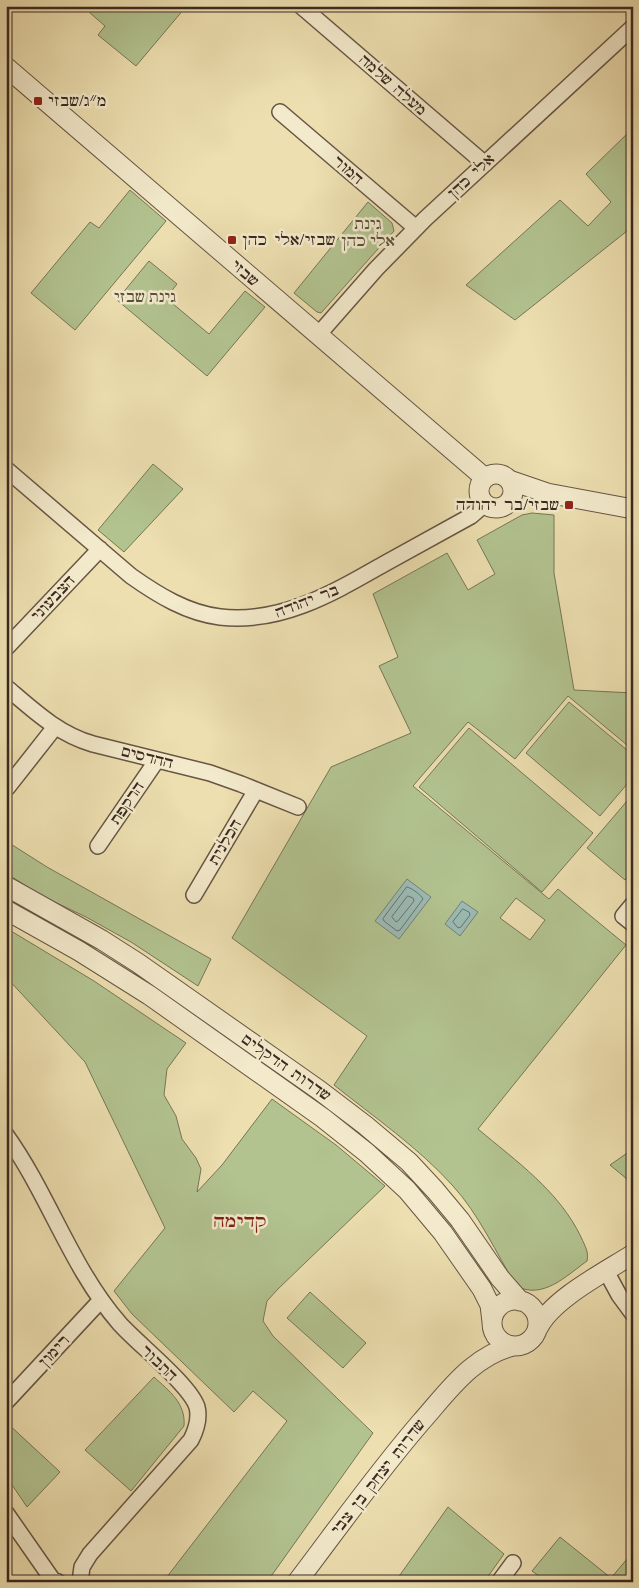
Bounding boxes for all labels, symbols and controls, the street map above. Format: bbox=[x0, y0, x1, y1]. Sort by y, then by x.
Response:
street label: מעלה שלמה bbox=[355, 50, 431, 120]
place label: מ״ג/שבזי bbox=[48, 91, 107, 111]
marker: מ״ג/שבזי bbox=[32, 95, 44, 107]
street label: אלי כהן bbox=[443, 149, 499, 203]
street label: המור bbox=[328, 151, 368, 189]
park label: גינת אלי כהן bbox=[341, 214, 395, 251]
place label: שבזי/אלי כהן bbox=[242, 230, 336, 250]
marker: שבזי/אלי כהן bbox=[226, 234, 238, 246]
street label: שבזי bbox=[227, 255, 264, 291]
park label: גינת שבזי bbox=[114, 287, 176, 307]
place label: שבזי/בר יהודה bbox=[456, 495, 559, 515]
marker: שבזי/בר יהודה bbox=[563, 499, 575, 511]
street label: הצבעוני bbox=[27, 571, 79, 625]
street label: בר יהודה bbox=[272, 580, 342, 622]
street label: ההדסים bbox=[119, 741, 175, 773]
street label: הרקפת bbox=[105, 778, 149, 828]
street label: הכלנית bbox=[204, 815, 246, 869]
street label: שדרות הדקלים bbox=[237, 1029, 335, 1106]
district label: קדימה bbox=[214, 1209, 266, 1234]
street label: רימון bbox=[34, 1331, 74, 1371]
street label: התבור bbox=[136, 1341, 182, 1385]
street label: שדרות יצחק בן צבי bbox=[327, 1415, 430, 1539]

